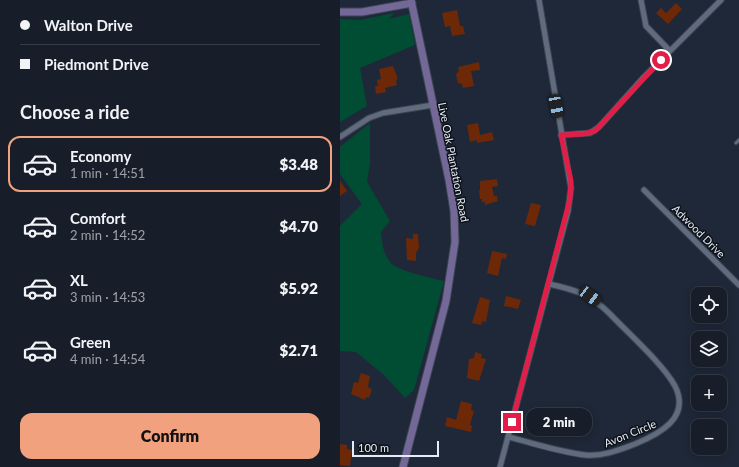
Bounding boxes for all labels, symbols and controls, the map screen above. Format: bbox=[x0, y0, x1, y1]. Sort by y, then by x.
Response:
text: Walton Drive bbox=[44, 16, 133, 34]
route start bbox=[652, 51, 670, 69]
text: Piedmont Drive bbox=[44, 55, 149, 73]
car bbox=[548, 93, 564, 119]
text: Choose a ride bbox=[20, 101, 129, 123]
street label: Live Oak Plantation Road bbox=[436, 101, 472, 223]
icon: car bbox=[22, 146, 58, 182]
text: Economy bbox=[70, 147, 131, 165]
text: $3.48 bbox=[280, 155, 318, 173]
text: 1 min · 14:51 bbox=[70, 165, 145, 181]
street label: Adwood Drive bbox=[670, 202, 728, 260]
icon: car bbox=[22, 208, 58, 244]
text: Comfort bbox=[70, 209, 126, 227]
text: $4.70 bbox=[280, 217, 318, 235]
text: 2 min · 14:52 bbox=[70, 227, 145, 243]
icon: car bbox=[22, 270, 58, 306]
text: XL bbox=[70, 271, 88, 289]
text: $5.92 bbox=[280, 279, 318, 297]
car bbox=[577, 284, 603, 308]
map controls bbox=[691, 287, 727, 455]
button: locate bbox=[691, 287, 727, 323]
text: 3 min · 14:53 bbox=[70, 289, 145, 305]
button: layers bbox=[691, 331, 727, 367]
icon: car bbox=[22, 332, 58, 368]
text: Green bbox=[70, 333, 111, 351]
text: $2.71 bbox=[280, 341, 318, 359]
text: 4 min · 14:54 bbox=[70, 351, 145, 367]
button: + bbox=[691, 375, 727, 411]
callout: 2 min bbox=[526, 408, 592, 436]
button: Confirm bbox=[20, 413, 320, 459]
route end bbox=[503, 413, 521, 431]
text: 2 min bbox=[543, 414, 575, 430]
street label: Avon Circle bbox=[602, 417, 658, 449]
button: − bbox=[691, 419, 727, 455]
scale bar bbox=[352, 439, 439, 458]
text: 100 m bbox=[358, 441, 389, 454]

